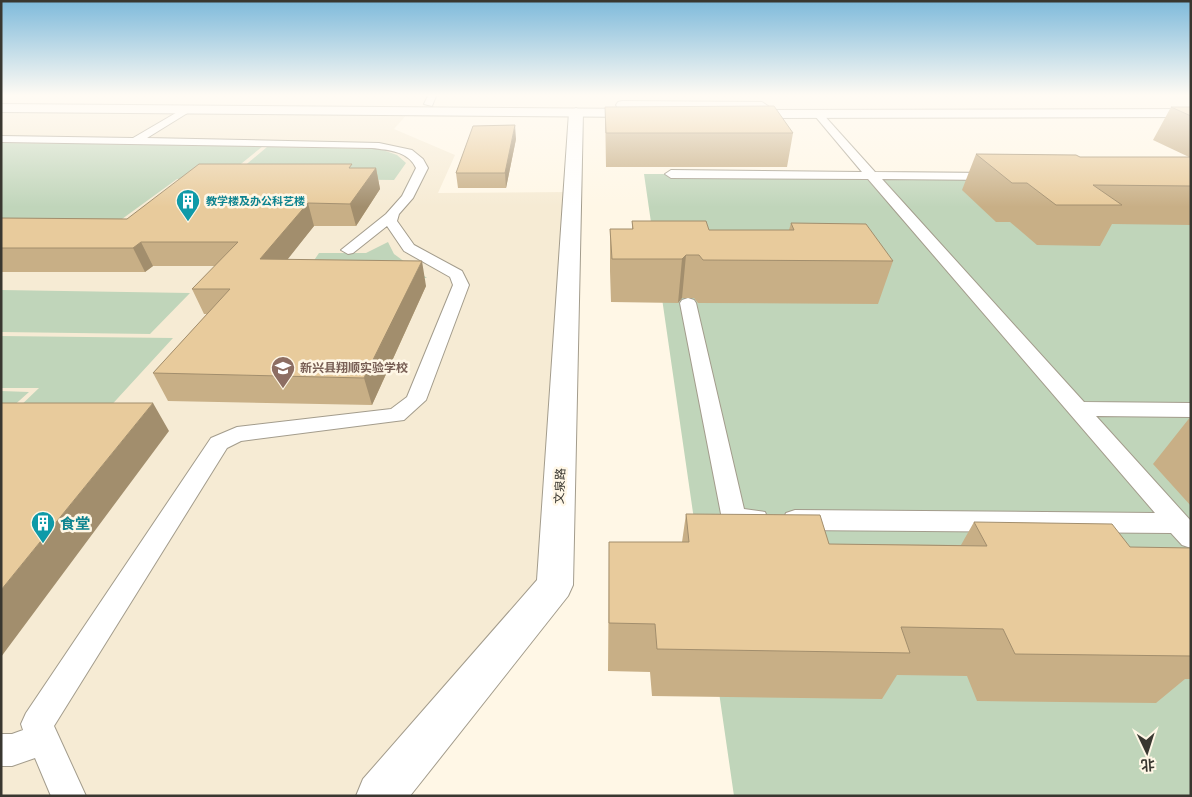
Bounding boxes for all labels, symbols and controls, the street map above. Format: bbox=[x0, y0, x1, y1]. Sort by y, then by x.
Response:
building icon: 教学楼及办公科艺楼 bbox=[175, 188, 201, 222]
place label: 教学楼及办公科艺楼 bbox=[206, 195, 305, 207]
school or university icon: 新兴县翔顺实验学校 bbox=[270, 355, 296, 389]
place label: 新兴县翔顺实验学校 bbox=[300, 361, 408, 375]
street label: 文泉路 bbox=[552, 468, 568, 504]
building icon: 食堂 bbox=[30, 510, 56, 544]
place label: 食堂 bbox=[60, 515, 90, 532]
north arrow bbox=[1122, 727, 1172, 777]
text: 北 bbox=[1140, 756, 1155, 773]

